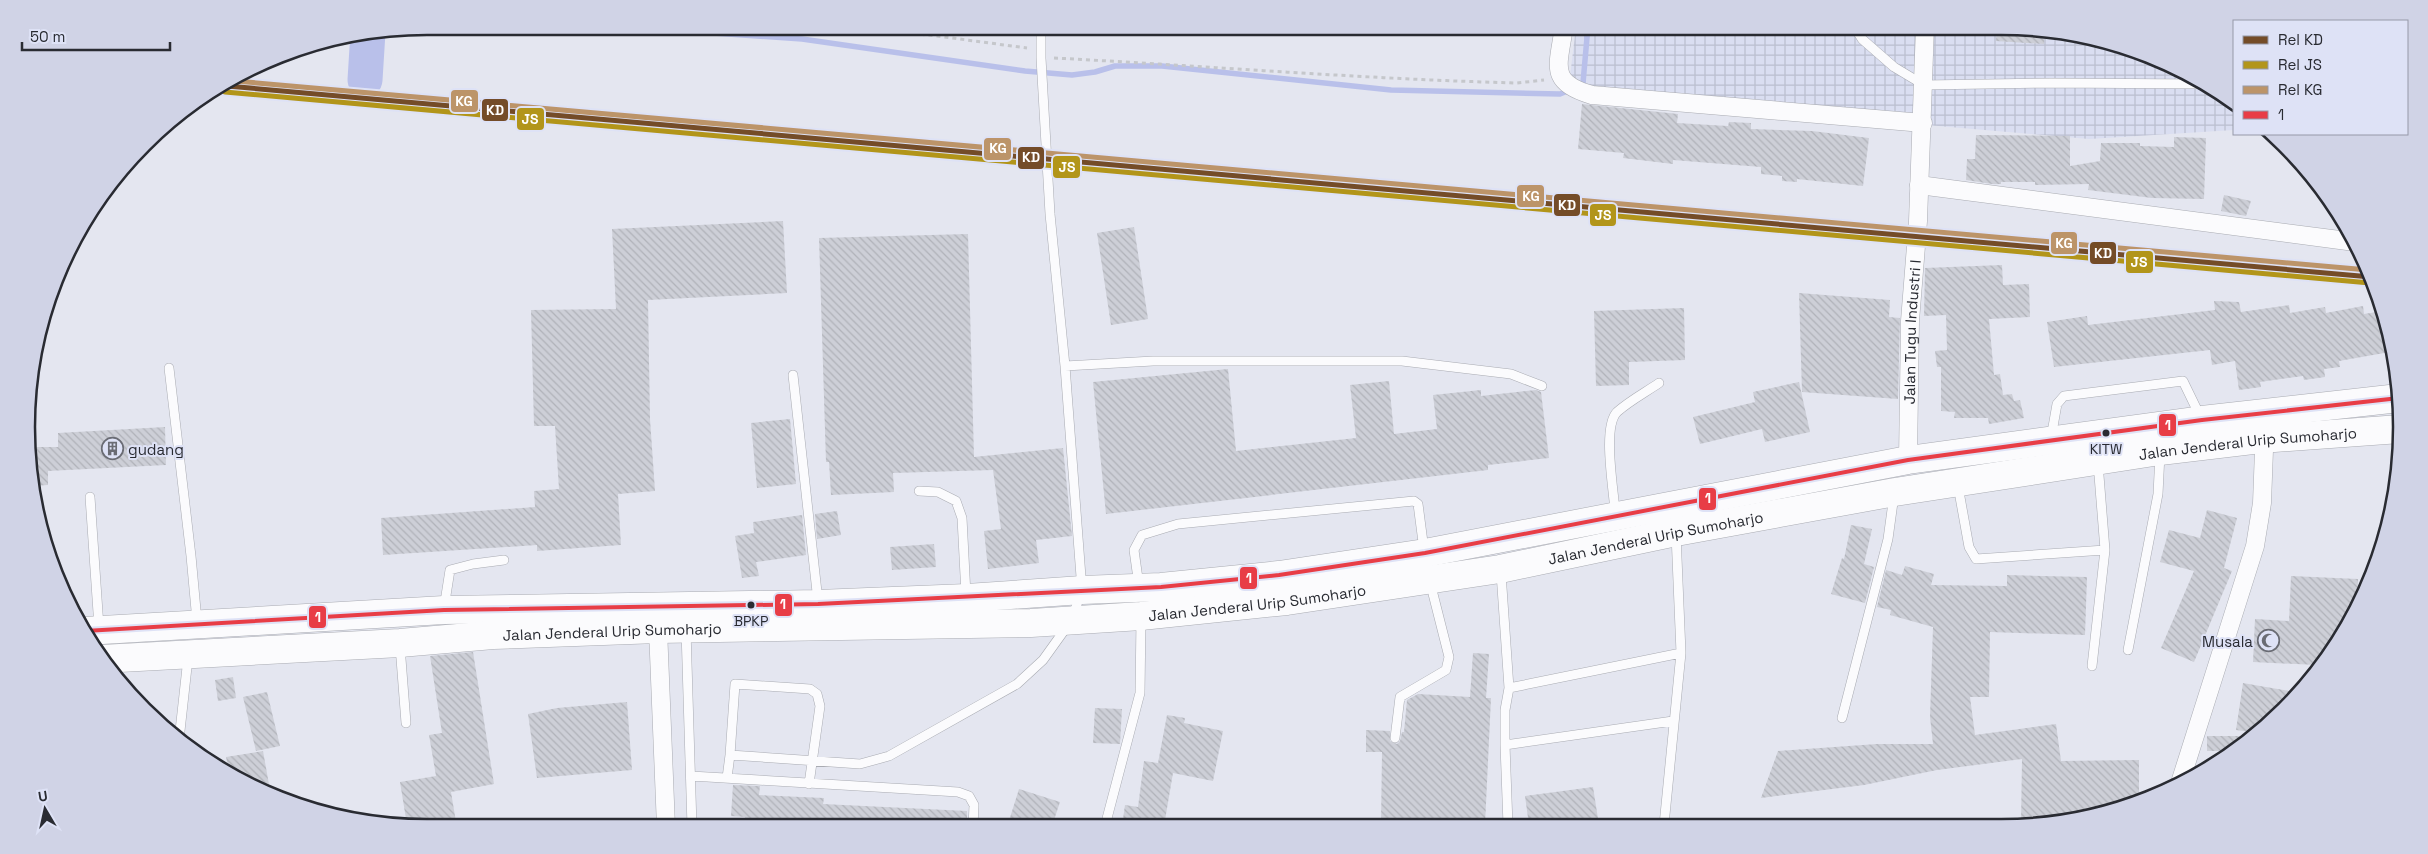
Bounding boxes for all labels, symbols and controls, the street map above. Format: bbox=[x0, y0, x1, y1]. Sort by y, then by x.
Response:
scale bar bbox=[22, 20, 170, 52]
legend bbox=[2233, 20, 2408, 135]
text: 50 m bbox=[30, 27, 65, 46]
text: Rel KD bbox=[2278, 30, 2323, 49]
text: Rel JS bbox=[2278, 55, 2322, 74]
text: Rel KG bbox=[2278, 80, 2322, 99]
line badge: KG bbox=[450, 89, 479, 113]
text: KG bbox=[455, 92, 473, 110]
line badge: KD bbox=[481, 98, 509, 122]
text: KD bbox=[486, 101, 504, 119]
text: 1 bbox=[2278, 105, 2284, 124]
line badge: JS bbox=[516, 107, 545, 131]
text: JS bbox=[521, 110, 539, 128]
line badge: KG bbox=[983, 137, 1012, 161]
text: KG bbox=[989, 139, 1007, 157]
line badge: KD bbox=[1017, 146, 1045, 170]
text: KD bbox=[1022, 148, 1040, 166]
line badge: JS bbox=[1052, 155, 1081, 179]
text: JS bbox=[1058, 158, 1076, 176]
line badge: KG bbox=[1516, 184, 1545, 208]
text: KG bbox=[1522, 187, 1540, 205]
line badge: KD bbox=[1553, 193, 1581, 217]
text: KD bbox=[1558, 196, 1576, 214]
line badge: JS bbox=[1589, 203, 1617, 227]
text: JS bbox=[1594, 206, 1612, 224]
line badge: KG bbox=[2050, 231, 2078, 255]
text: KG bbox=[2055, 234, 2073, 252]
line badge: KD bbox=[2089, 241, 2117, 265]
text: KD bbox=[2094, 244, 2112, 262]
line badge: JS bbox=[2125, 250, 2154, 274]
text: JS bbox=[2130, 253, 2148, 271]
street label: Jalan Tugu Industri I bbox=[1899, 259, 1924, 405]
line badge: 1 bbox=[2158, 413, 2177, 437]
text: 1 bbox=[2165, 416, 2171, 434]
street label: Jalan Jenderal Urip Sumoharjo bbox=[2137, 423, 2357, 464]
marker: KITW bbox=[2101, 428, 2111, 438]
building icon: gudang bbox=[100, 437, 124, 461]
place label: gudang bbox=[128, 440, 184, 459]
place label: KITW bbox=[2090, 440, 2122, 458]
line badge: 1 bbox=[1698, 487, 1717, 511]
text: 1 bbox=[1705, 489, 1711, 507]
street label: Jalan Jenderal Urip Sumoharjo bbox=[1546, 507, 1765, 568]
line badge: 1 bbox=[1239, 566, 1258, 590]
text: 1 bbox=[1246, 569, 1252, 587]
street label: Jalan Jenderal Urip Sumoharjo bbox=[1147, 580, 1367, 625]
line badge: 1 bbox=[774, 593, 793, 617]
text: 1 bbox=[780, 595, 786, 613]
marker: BPKP bbox=[746, 600, 756, 610]
line badge: 1 bbox=[308, 605, 327, 629]
text: 1 bbox=[315, 608, 321, 626]
place label: BPKP bbox=[734, 612, 768, 630]
street label: Jalan Jenderal Urip Sumoharjo bbox=[502, 618, 722, 644]
mosque icon: Musala bbox=[2257, 629, 2281, 653]
place label: Musala bbox=[2202, 632, 2253, 651]
north arrow bbox=[20, 784, 70, 834]
text: U bbox=[37, 787, 49, 806]

